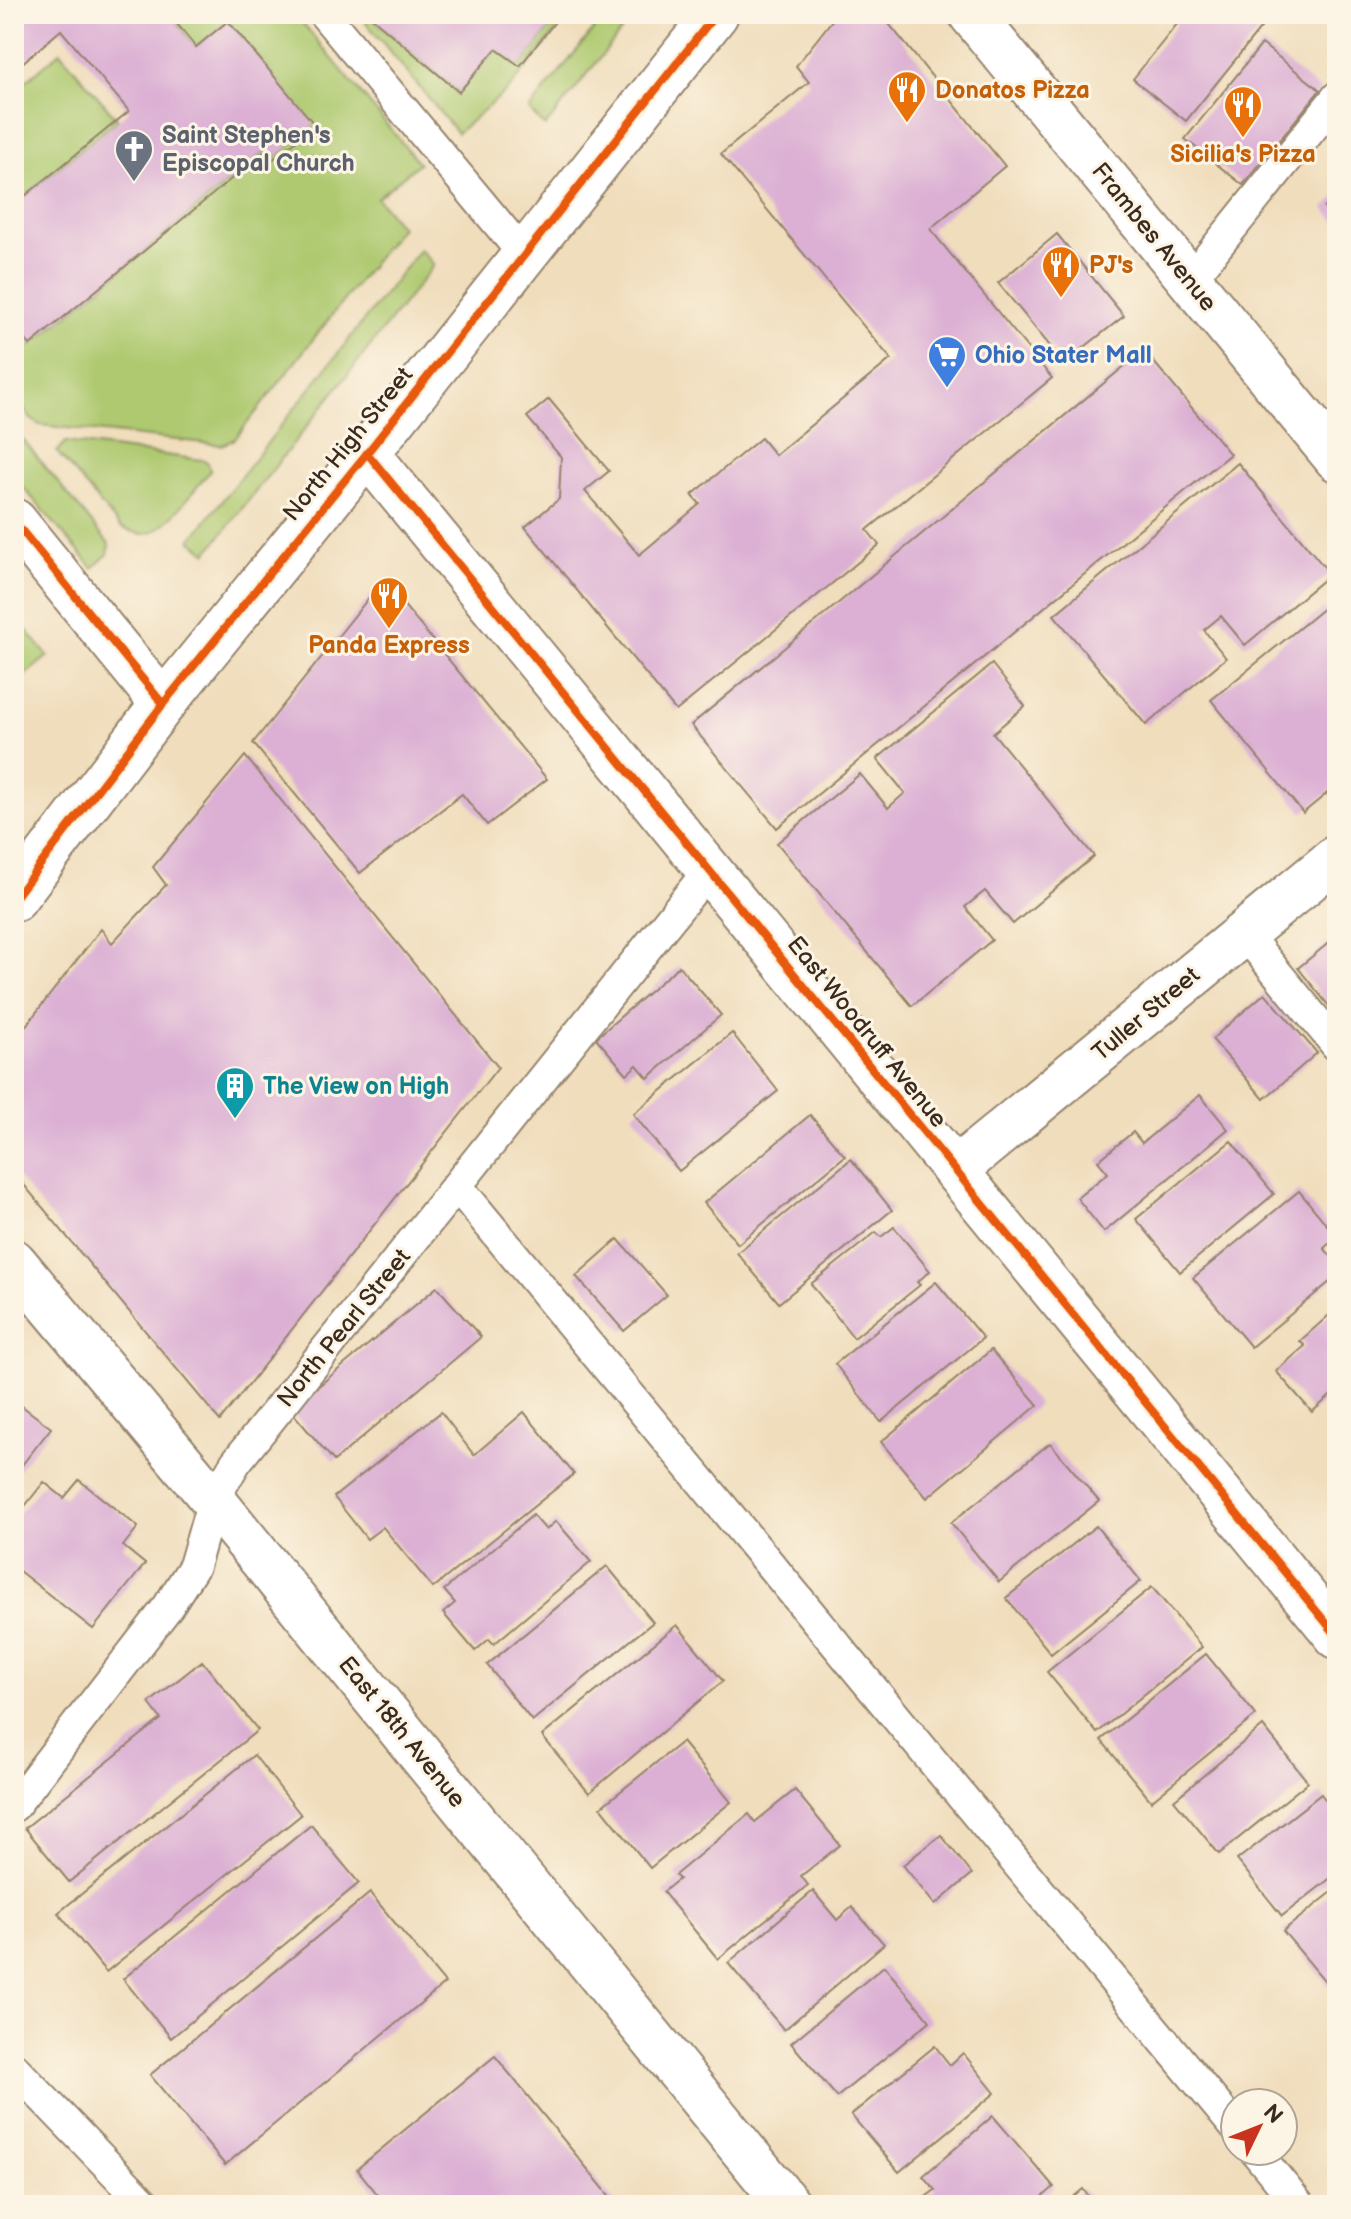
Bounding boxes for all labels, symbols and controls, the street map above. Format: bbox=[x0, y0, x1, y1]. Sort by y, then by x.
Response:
restaurant icon: Donatos Pizza bbox=[886, 69, 928, 124]
place label: Donatos Pizza bbox=[935, 76, 1090, 105]
restaurant icon: Sicilia's Pizza bbox=[1222, 84, 1264, 139]
place label: Saint Stephen's Episcopal Church bbox=[162, 121, 355, 178]
church icon: Saint Stephen's Episcopal Church bbox=[113, 128, 155, 183]
place label: Sicilia's Pizza bbox=[1170, 140, 1316, 169]
street label: Frambes Avenue bbox=[1085, 157, 1223, 317]
restaurant icon: PJ's bbox=[1040, 244, 1082, 299]
place label: PJ's bbox=[1089, 251, 1133, 280]
supermarket icon: Ohio Stater Mall bbox=[926, 334, 968, 389]
place label: Ohio Stater Mall bbox=[975, 341, 1152, 370]
street label: North High Street bbox=[277, 361, 419, 527]
restaurant icon: Panda Express bbox=[368, 575, 410, 630]
place label: Panda Express bbox=[308, 631, 470, 660]
street label: East Woodruff Avenue bbox=[781, 930, 953, 1134]
street label: Tuller Street bbox=[1086, 960, 1206, 1067]
building icon: The View on High bbox=[214, 1065, 256, 1120]
place label: The View on High bbox=[263, 1072, 449, 1101]
street label: North Pearl Street bbox=[271, 1242, 417, 1413]
street label: East 18th Avenue bbox=[332, 1651, 472, 1813]
north arrow bbox=[1219, 2087, 1299, 2167]
text: N bbox=[1257, 2099, 1288, 2130]

